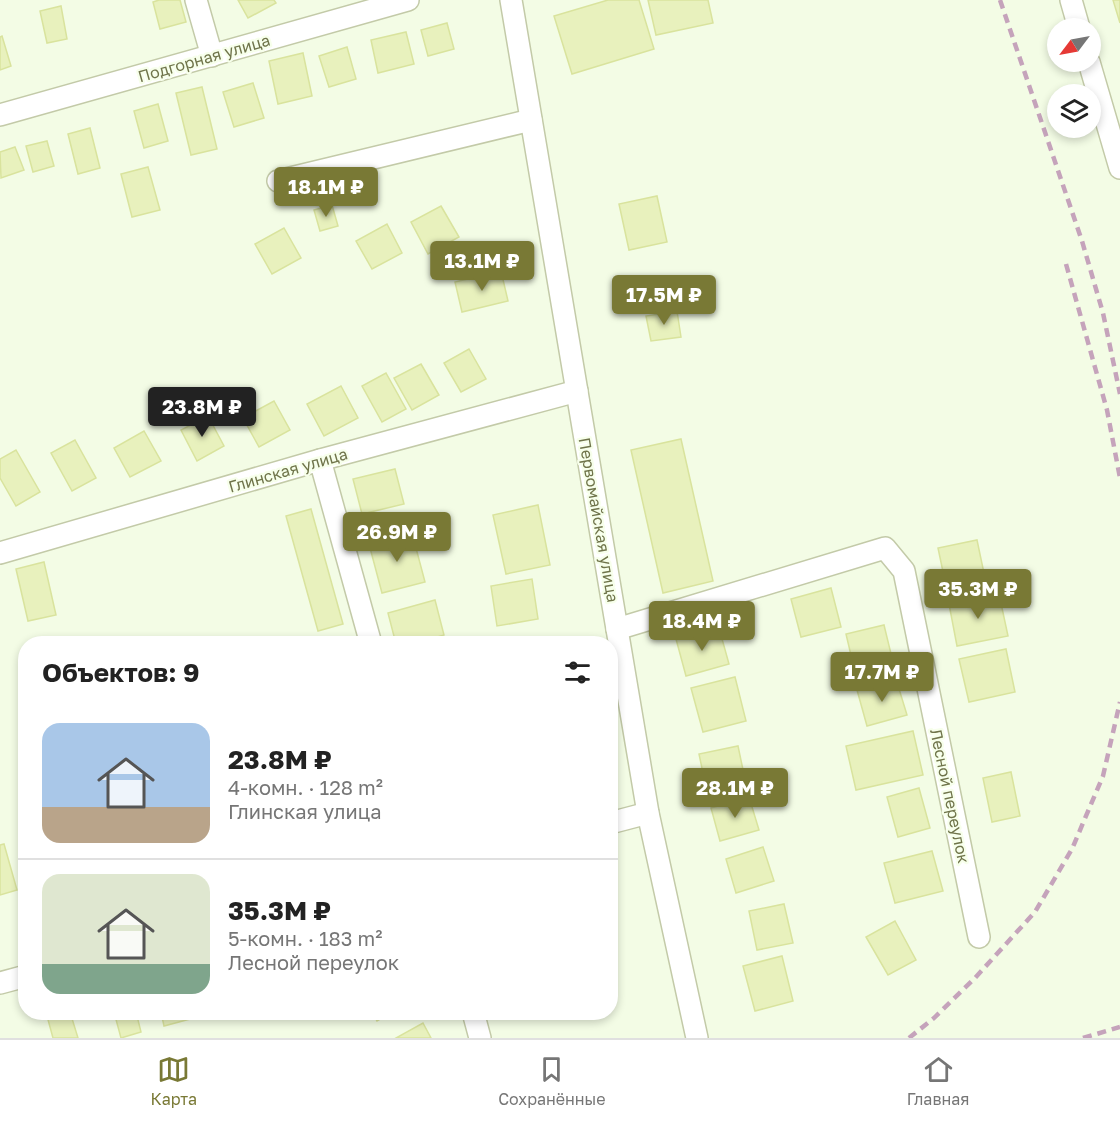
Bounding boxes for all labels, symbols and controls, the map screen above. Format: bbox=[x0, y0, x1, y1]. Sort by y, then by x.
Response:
north arrow bbox=[1047, 18, 1101, 72]
map controls bbox=[1047, 18, 1101, 138]
street label: Подгорная улица bbox=[136, 30, 272, 86]
button: layers bbox=[1047, 84, 1101, 138]
pin: 18.1M ₽ bbox=[271, 167, 381, 218]
text: 18.1M ₽ bbox=[288, 174, 364, 198]
pin: 13.1M ₽ bbox=[427, 241, 537, 292]
text: 13.1M ₽ bbox=[444, 248, 520, 272]
pin: 17.5M ₽ bbox=[609, 275, 719, 326]
text: 17.5M ₽ bbox=[626, 282, 702, 306]
pin: 23.8M ₽ bbox=[147, 387, 257, 438]
text: 23.8M ₽ bbox=[162, 394, 242, 418]
street label: Первомайская улица bbox=[575, 436, 623, 604]
street label: Глинская улица bbox=[226, 443, 350, 497]
pin: 26.9M ₽ bbox=[342, 512, 452, 563]
text: 26.9M ₽ bbox=[357, 519, 437, 543]
pin: 35.3M ₽ bbox=[923, 569, 1033, 620]
text: 35.3M ₽ bbox=[938, 576, 1018, 600]
pin: 18.4M ₽ bbox=[647, 601, 757, 652]
text: 18.4M ₽ bbox=[663, 608, 741, 632]
pin: 17.7M ₽ bbox=[827, 652, 937, 703]
icon: filters bbox=[561, 656, 594, 689]
text: Объектов: 9 bbox=[42, 657, 200, 688]
text: 17.7M ₽ bbox=[845, 659, 919, 683]
street label: Лесной переулок bbox=[926, 727, 974, 865]
text: 23.8M ₽ bbox=[228, 744, 332, 775]
icon: home bbox=[90, 747, 162, 819]
pin: 28.1M ₽ bbox=[680, 768, 790, 819]
text: 4-комн. · 128 m² bbox=[228, 775, 383, 799]
text: 28.1M ₽ bbox=[696, 775, 774, 799]
text: Глинская улица bbox=[228, 799, 382, 823]
text: 35.3M ₽ bbox=[228, 895, 331, 926]
icon: home bbox=[90, 898, 162, 970]
text: 5-комн. · 183 m² bbox=[228, 926, 382, 950]
text: Лесной переулок bbox=[228, 950, 399, 974]
tab: Карта bbox=[151, 1053, 197, 1109]
tab: Сохранённые bbox=[498, 1053, 606, 1109]
tab: Главная bbox=[907, 1053, 969, 1109]

